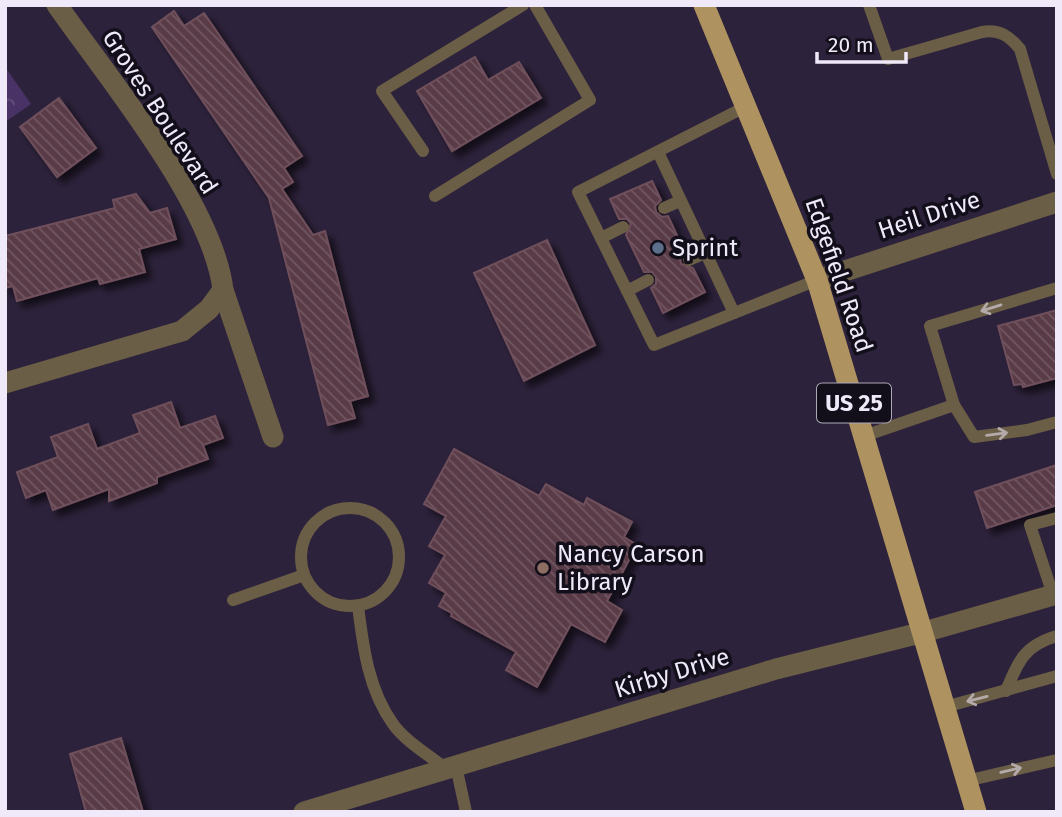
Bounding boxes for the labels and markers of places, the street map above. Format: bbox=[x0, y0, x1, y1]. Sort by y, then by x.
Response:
place label: Sprint bbox=[672, 234, 738, 262]
marker: Sprint bbox=[650, 240, 666, 256]
place label: Nancy Carson Library bbox=[557, 540, 705, 596]
marker: Nancy Carson Library bbox=[535, 560, 551, 576]

